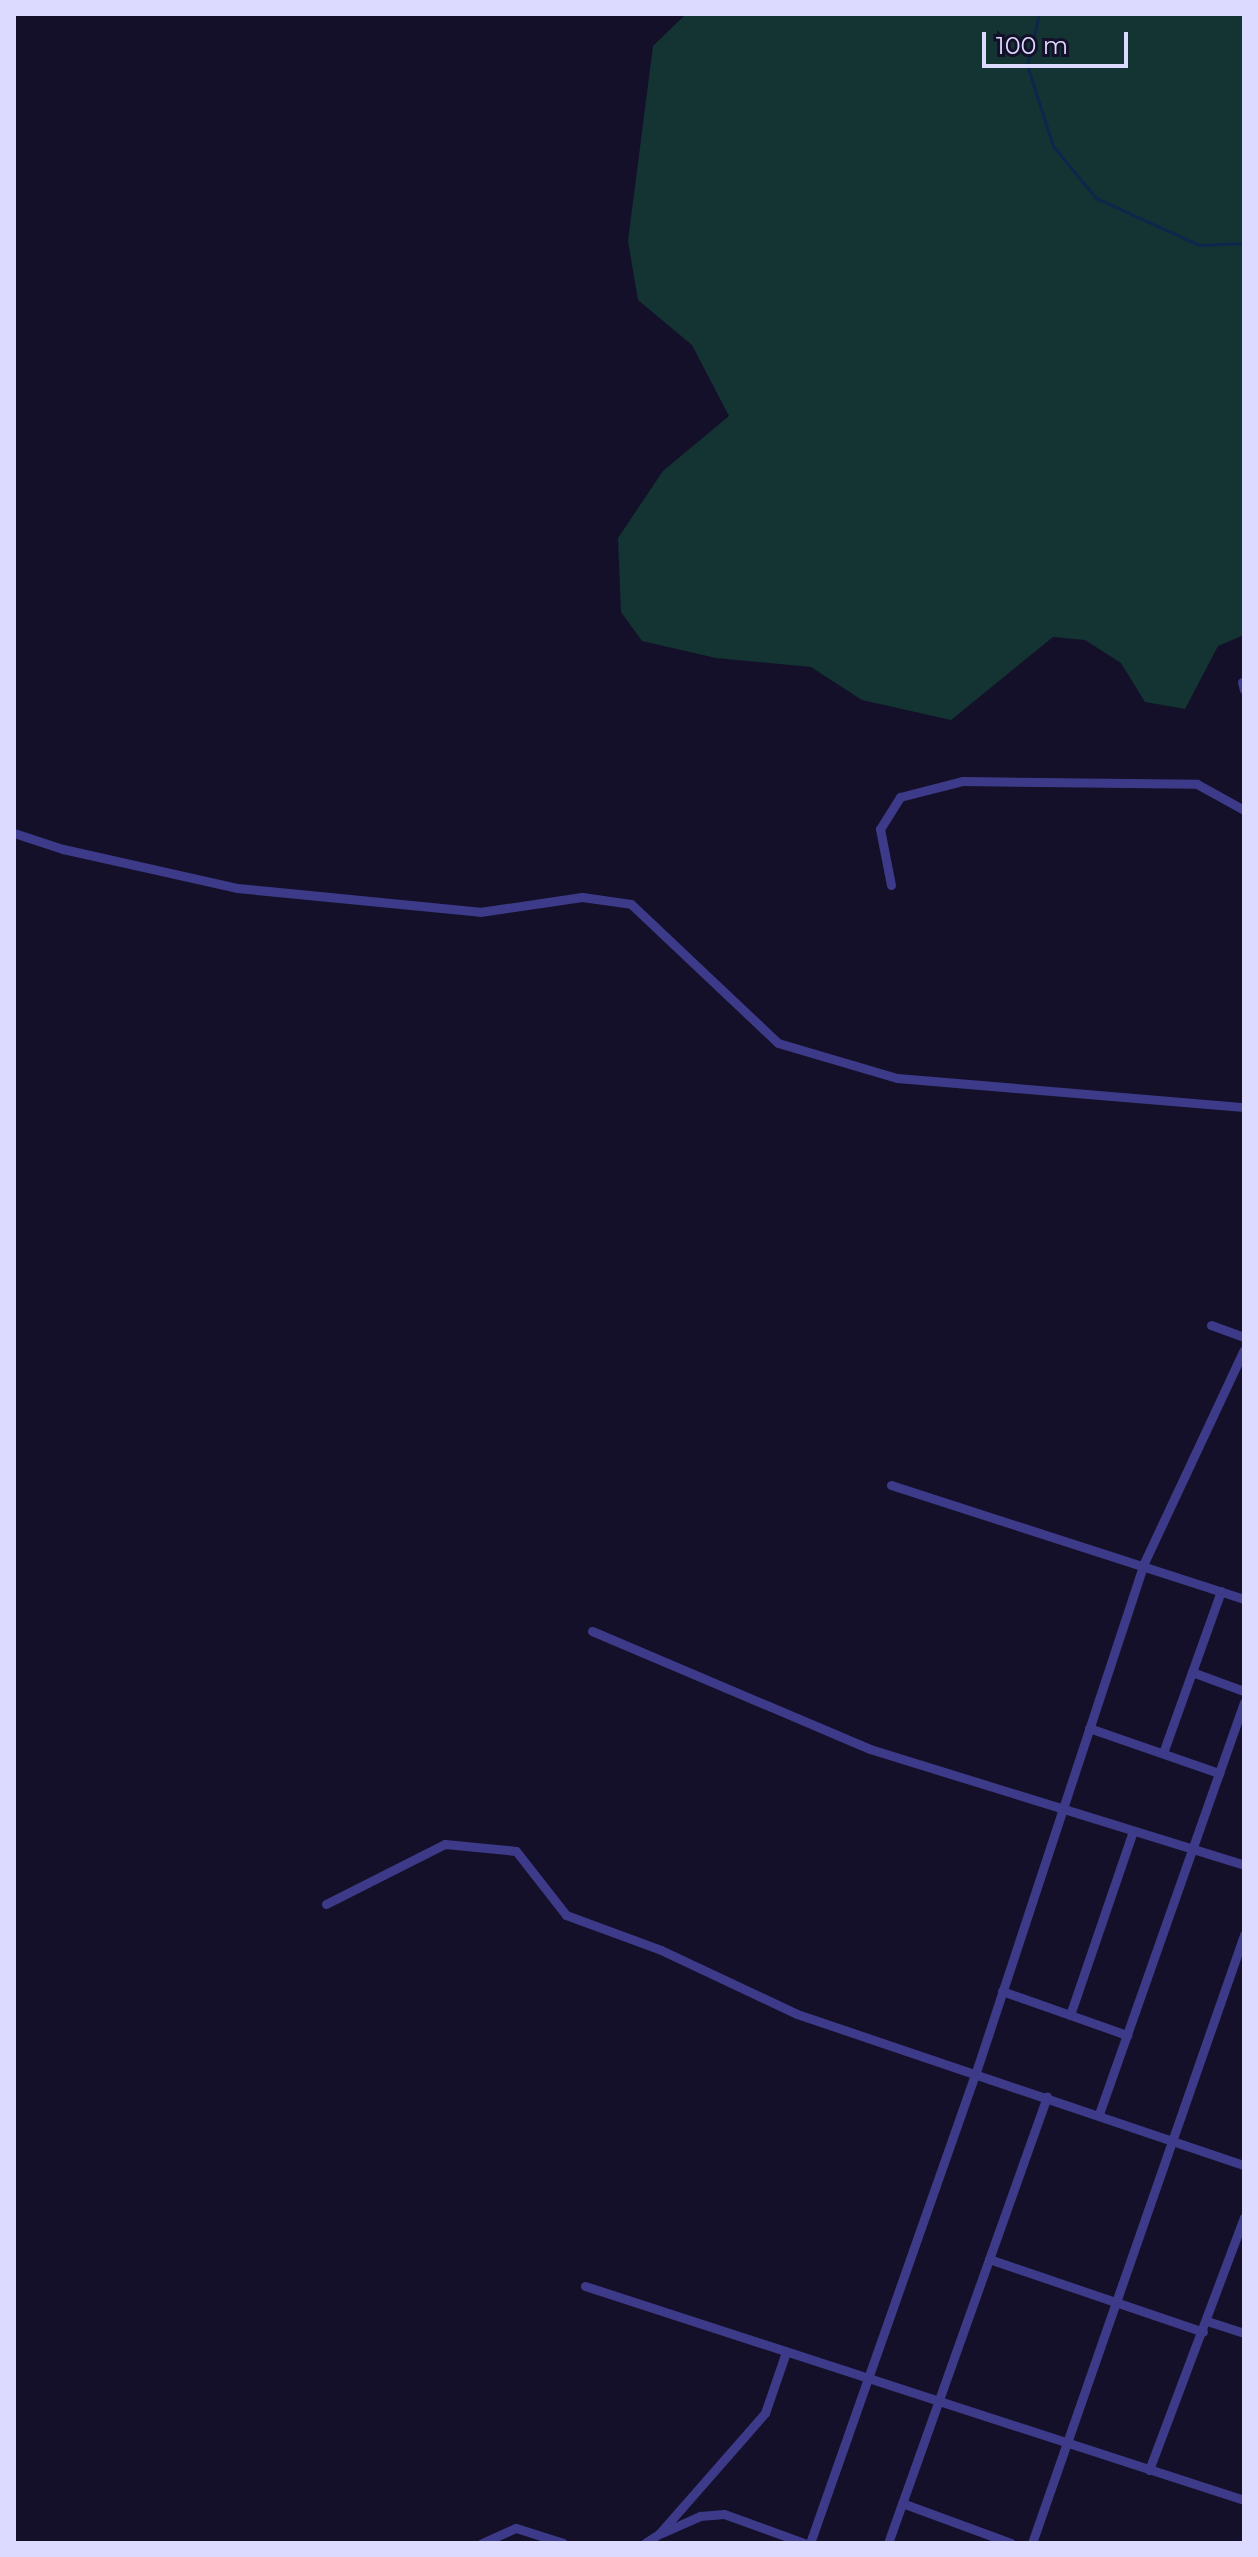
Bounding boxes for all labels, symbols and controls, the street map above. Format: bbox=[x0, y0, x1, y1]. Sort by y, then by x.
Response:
scale bar bbox=[986, 16, 1132, 66]
text: 100 m bbox=[996, 31, 1068, 60]

